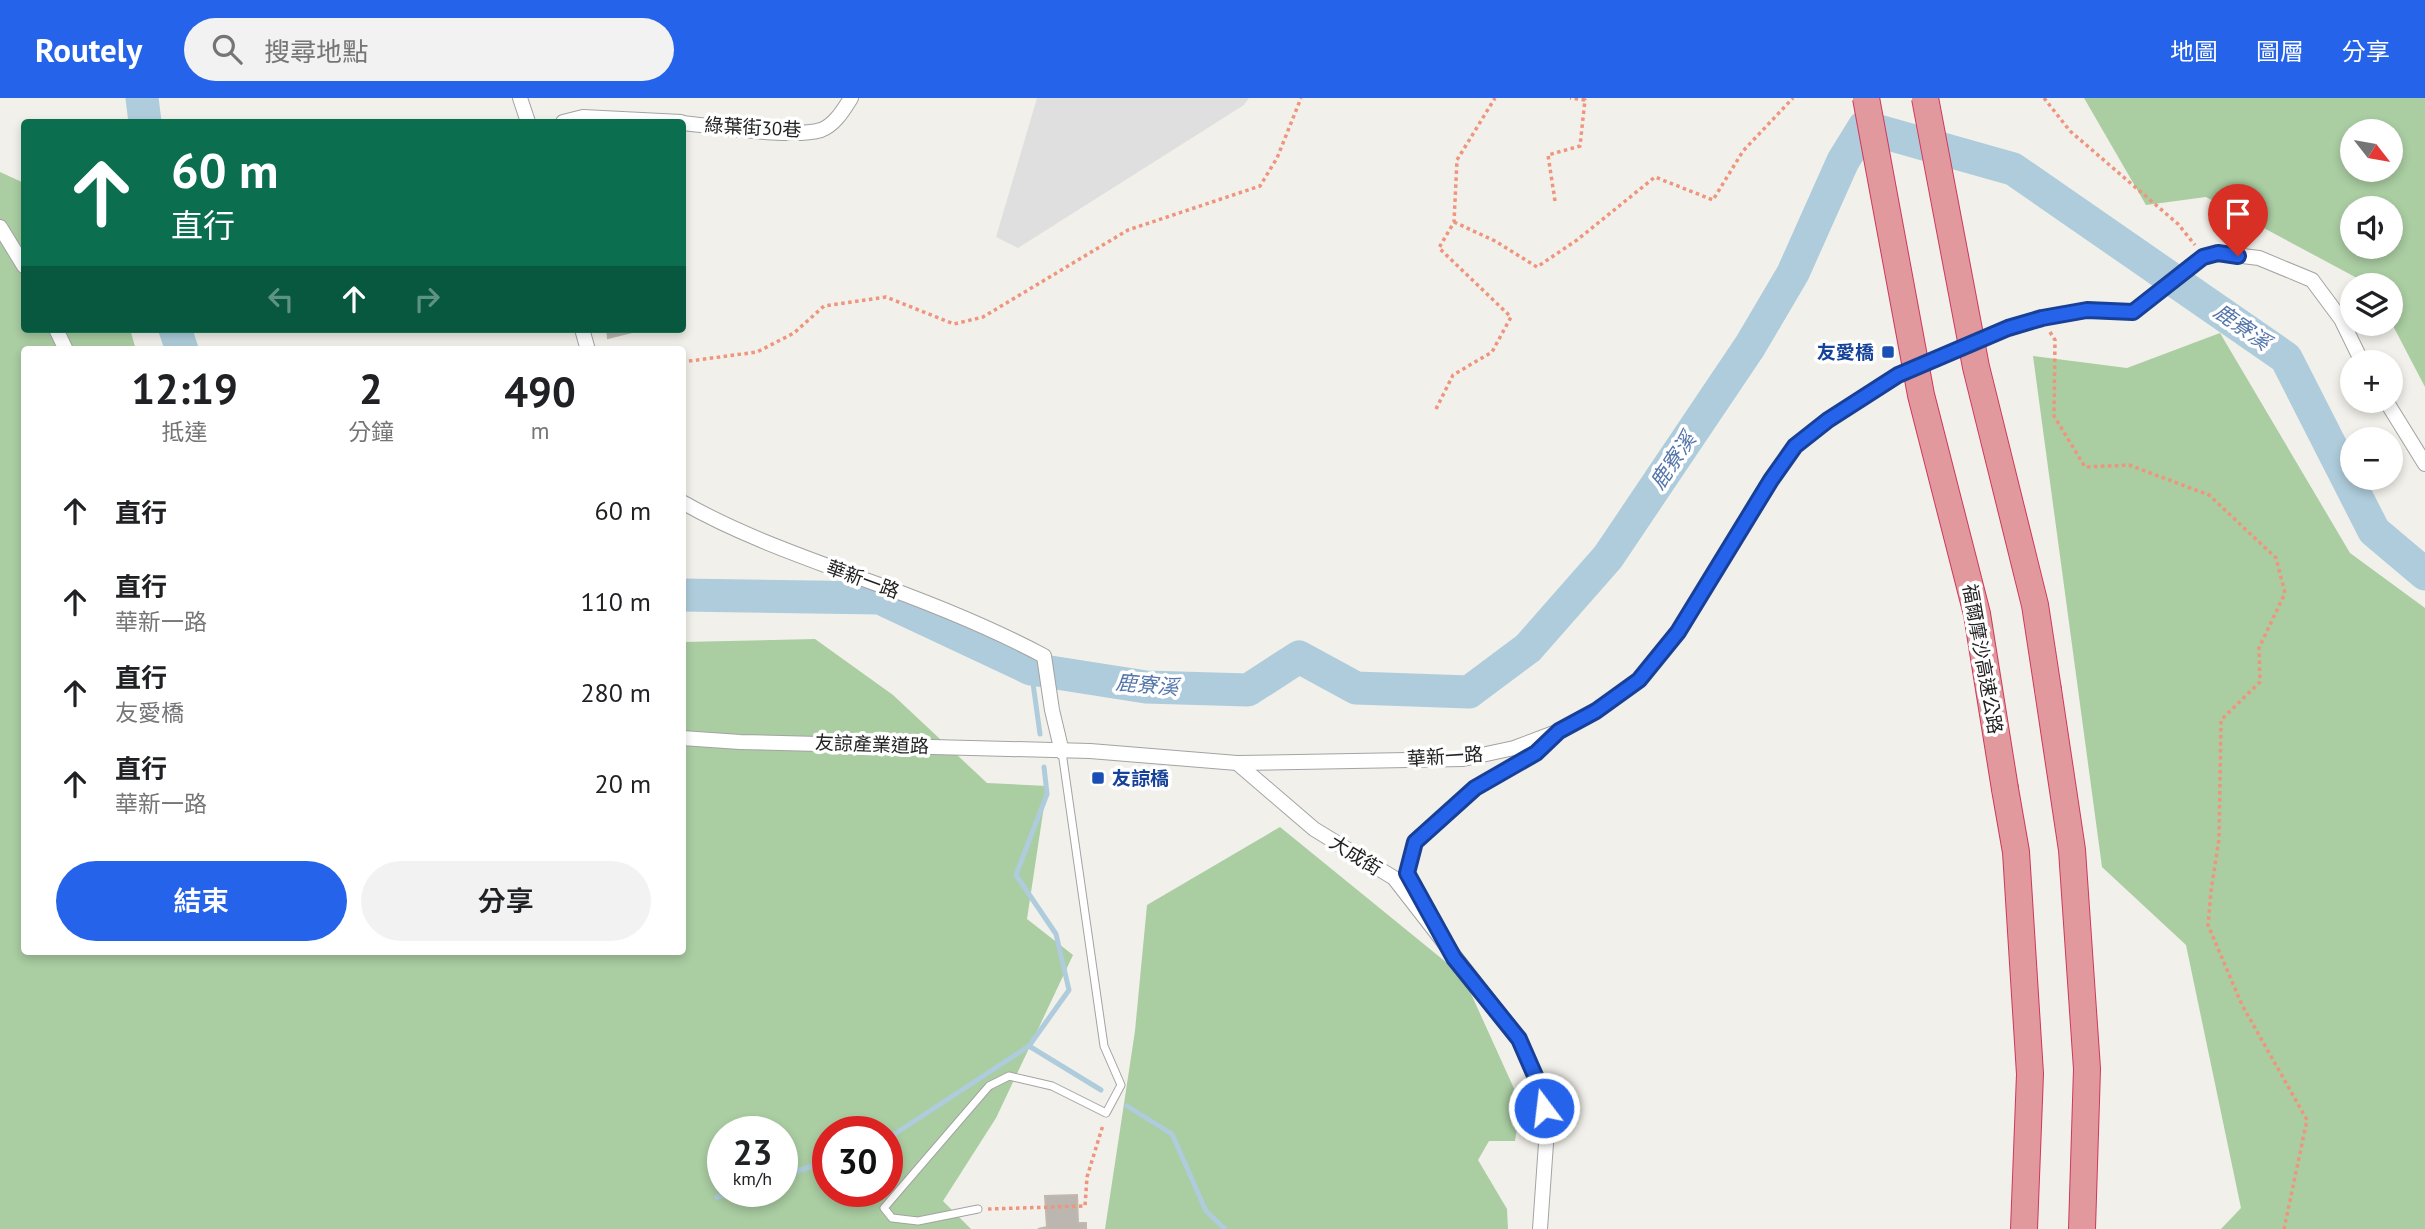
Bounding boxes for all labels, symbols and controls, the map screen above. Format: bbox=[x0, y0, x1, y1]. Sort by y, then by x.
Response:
search box bbox=[184, 18, 674, 81]
text: Routely bbox=[35, 28, 142, 71]
icon: search bbox=[208, 30, 246, 68]
text: 搜尋地點 bbox=[264, 35, 368, 68]
text: 地圖 bbox=[2170, 36, 2218, 67]
text: 圖層 bbox=[2256, 36, 2304, 67]
text: 分享 bbox=[2342, 36, 2390, 67]
street label: 綠葉街30巷 bbox=[704, 112, 802, 142]
north arrow bbox=[2340, 119, 2403, 182]
map controls bbox=[2340, 119, 2403, 490]
text: 60 m bbox=[171, 138, 278, 202]
icon: ahead bbox=[56, 147, 147, 238]
pin bbox=[2208, 184, 2268, 256]
icon: arrive bbox=[2219, 195, 2257, 233]
button: sound bbox=[2340, 196, 2403, 259]
text: 直行 bbox=[171, 204, 235, 246]
button: layers bbox=[2340, 273, 2403, 336]
icon: left bbox=[262, 280, 300, 318]
icon: ahead bbox=[335, 280, 373, 318]
icon: right bbox=[408, 280, 446, 318]
water label: 鹿寮溪 bbox=[2209, 297, 2278, 357]
place label: 友愛橋 bbox=[1817, 340, 1874, 364]
marker: 友愛橋 bbox=[1880, 344, 1896, 360]
button: + bbox=[2340, 350, 2403, 413]
text: 12:19 bbox=[131, 361, 238, 416]
text: 2 bbox=[359, 361, 383, 416]
text: 490 bbox=[504, 364, 576, 419]
text: m bbox=[531, 416, 549, 445]
text: 抵達 bbox=[162, 417, 208, 446]
text: 分鐘 bbox=[348, 417, 394, 446]
water label: 鹿寮溪 bbox=[1644, 425, 1703, 494]
button: − bbox=[2340, 427, 2403, 490]
icon: ahead bbox=[56, 492, 94, 530]
text: 60 m bbox=[595, 494, 651, 527]
text: 直行 bbox=[115, 496, 167, 529]
street label: 華新一路 bbox=[823, 555, 903, 603]
text: 直行 bbox=[115, 570, 167, 603]
street label: 福爾摩沙高速公路 bbox=[1958, 582, 2008, 736]
icon: ahead bbox=[56, 583, 94, 621]
text: 110 m bbox=[580, 585, 651, 618]
text: 華新一路 bbox=[115, 607, 207, 636]
text: 直行 bbox=[115, 661, 167, 694]
water label: 鹿寮溪 bbox=[1114, 668, 1183, 701]
icon: ahead bbox=[56, 674, 94, 712]
text: 280 m bbox=[580, 676, 651, 709]
text: 友愛橋 bbox=[115, 698, 184, 727]
street label: 友諒產業道路 bbox=[815, 730, 929, 758]
street label: 華新一路 bbox=[1406, 741, 1484, 771]
text: 直行 bbox=[115, 752, 167, 785]
icon: ahead bbox=[56, 765, 94, 803]
place label: 友諒橋 bbox=[1112, 766, 1169, 790]
text: 20 m bbox=[595, 767, 651, 800]
marker: 友諒橋 bbox=[1090, 770, 1106, 786]
text: 華新一路 bbox=[115, 789, 207, 818]
street label: 大成街 bbox=[1325, 830, 1387, 880]
button: 結束 bbox=[56, 861, 347, 941]
button: 分享 bbox=[361, 861, 651, 941]
position arrow bbox=[1507, 1071, 1581, 1145]
speed limit sign: 30 bbox=[812, 1116, 903, 1207]
text: 23 bbox=[733, 1129, 772, 1175]
text: km/h bbox=[733, 1167, 772, 1190]

